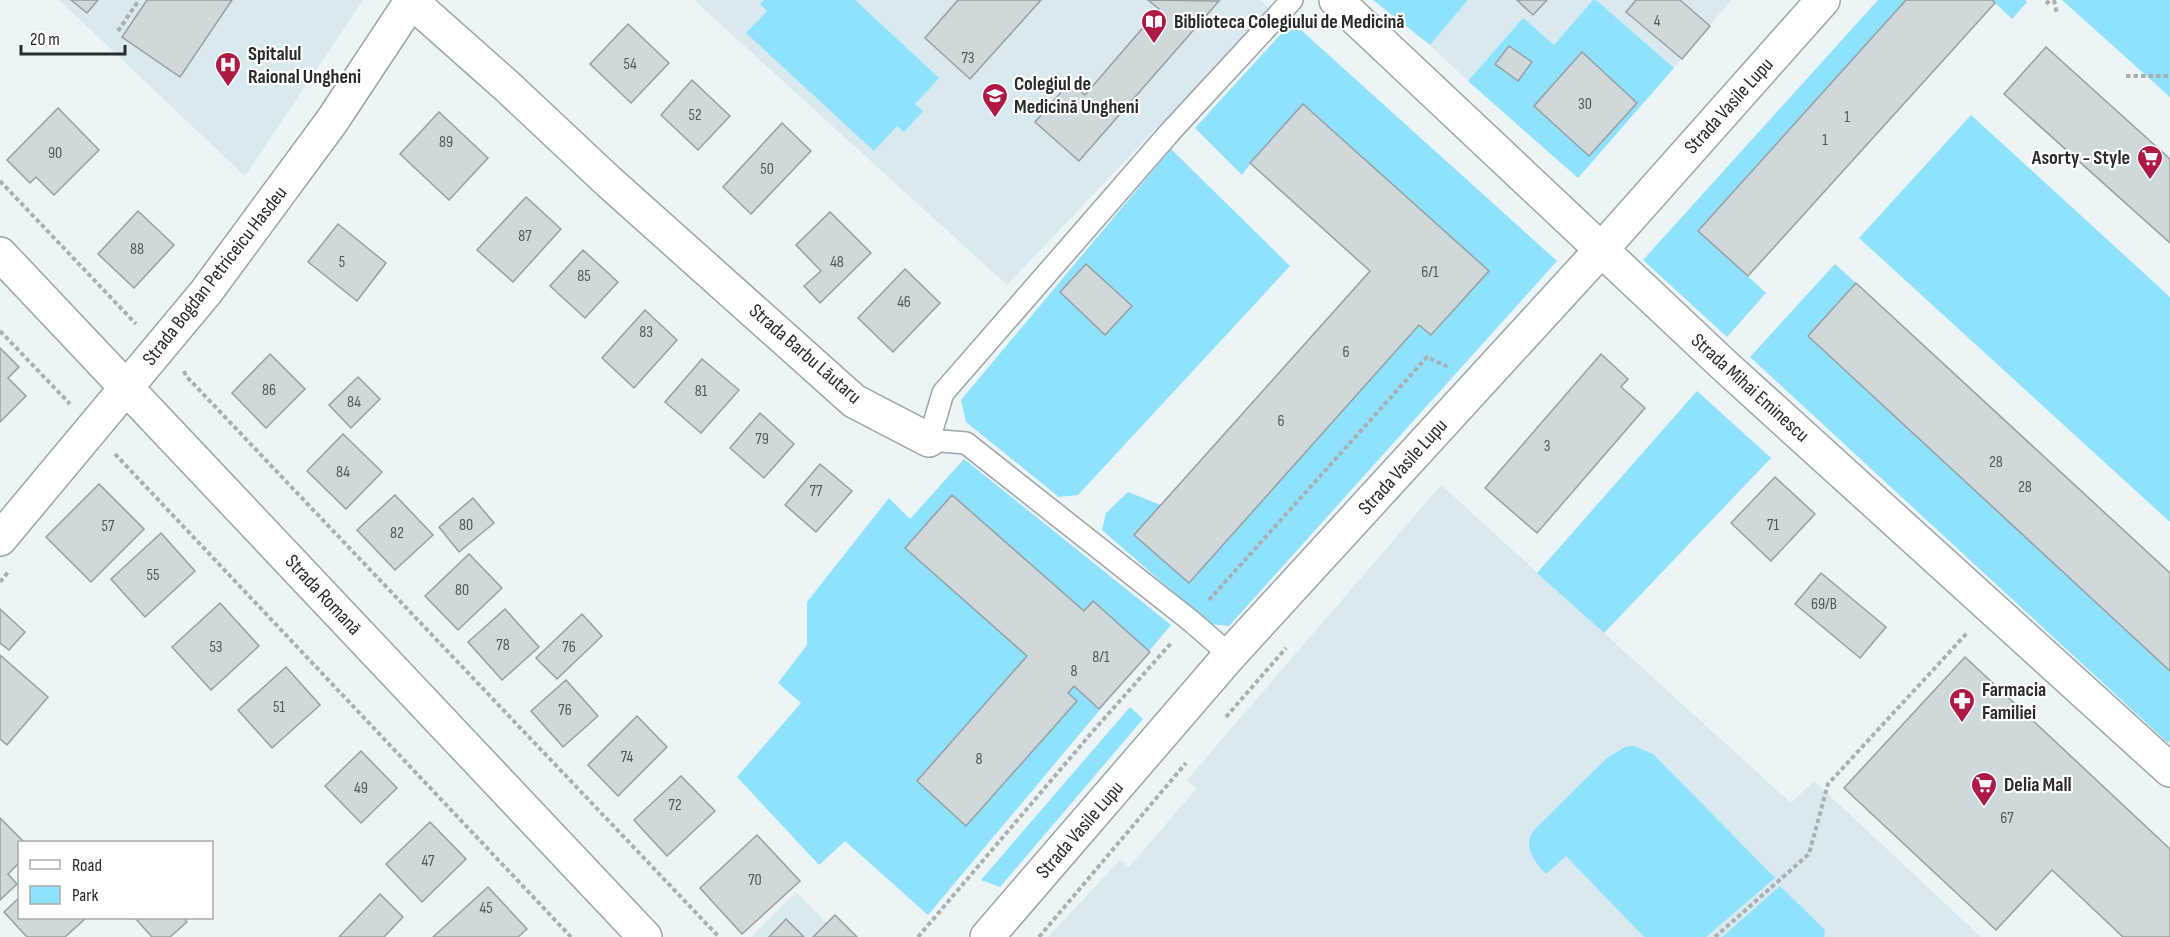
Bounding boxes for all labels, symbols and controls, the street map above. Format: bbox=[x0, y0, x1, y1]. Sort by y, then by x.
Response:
library icon: Biblioteca Colegiului de Medicină bbox=[1139, 7, 1169, 45]
place label: Biblioteca Colegiului de Medicină bbox=[1174, 10, 1405, 34]
house number: 4 bbox=[1654, 12, 1661, 31]
scale bar bbox=[21, 18, 124, 56]
text: 20 m bbox=[30, 29, 60, 50]
place label: Spitalul Raional Ungheni bbox=[248, 42, 361, 89]
house number: 73 bbox=[961, 49, 975, 68]
hospital icon: Spitalul Raional Ungheni bbox=[213, 50, 243, 88]
street label: Strada Vasile Lupu bbox=[1679, 53, 1779, 159]
house number: 54 bbox=[623, 55, 637, 74]
place label: Colegiul de Medicină Ungheni bbox=[1014, 72, 1139, 119]
school or university icon: Colegiul de Medicină Ungheni bbox=[980, 81, 1010, 119]
house number: 30 bbox=[1578, 95, 1592, 114]
house number: 52 bbox=[688, 106, 702, 125]
house number: 1 bbox=[1844, 108, 1850, 127]
house number: 1 bbox=[1822, 131, 1828, 150]
house number: 89 bbox=[439, 133, 453, 152]
supermarket icon: Asorty - Style bbox=[2135, 143, 2165, 181]
house number: 90 bbox=[48, 144, 62, 163]
place label: Asorty - Style bbox=[2031, 146, 2130, 170]
house number: 50 bbox=[760, 160, 774, 179]
street label: Strada Bogdan Petriceicu Hasdeu bbox=[138, 182, 292, 370]
house number: 87 bbox=[518, 227, 532, 246]
house number: 88 bbox=[130, 240, 144, 259]
house number: 5 bbox=[339, 253, 345, 272]
house number: 48 bbox=[830, 253, 844, 272]
house number: 6/1 bbox=[1421, 263, 1439, 282]
house number: 85 bbox=[577, 267, 591, 286]
house number: 46 bbox=[897, 293, 911, 312]
street label: Strada Barbu Lăutaru bbox=[744, 299, 866, 409]
house number: 83 bbox=[639, 323, 653, 342]
street label: Strada Mihai Eminescu bbox=[1686, 329, 1814, 447]
house number: 6 bbox=[1342, 343, 1350, 362]
house number: 86 bbox=[262, 381, 276, 400]
house number: 81 bbox=[695, 382, 708, 401]
house number: 84 bbox=[347, 393, 361, 412]
house number: 6 bbox=[1277, 412, 1285, 431]
street label: Strada Vasile Lupu bbox=[1353, 414, 1453, 520]
house number: 79 bbox=[755, 430, 769, 449]
house number: 3 bbox=[1544, 437, 1550, 456]
house number: 28 bbox=[1989, 453, 2003, 472]
house number: 84 bbox=[336, 463, 350, 482]
house number: 28 bbox=[2018, 478, 2032, 497]
house number: 77 bbox=[810, 482, 823, 501]
house number: 80 bbox=[459, 516, 473, 535]
house number: 71 bbox=[1767, 516, 1779, 535]
house number: 57 bbox=[102, 517, 115, 536]
house number: 82 bbox=[390, 524, 404, 543]
street label: Strada Romană bbox=[280, 550, 366, 640]
house number: 55 bbox=[147, 566, 159, 585]
house number: 80 bbox=[455, 581, 469, 600]
house number: 69/B bbox=[1811, 595, 1837, 614]
house number: 78 bbox=[496, 636, 510, 655]
house number: 53 bbox=[209, 638, 223, 657]
house number: 76 bbox=[562, 638, 576, 657]
house number: 8/1 bbox=[1092, 648, 1110, 667]
house number: 8 bbox=[1070, 662, 1078, 681]
place label: Farmacia Familiei bbox=[1982, 678, 2046, 725]
pharmacy icon: Farmacia Familiei bbox=[1947, 686, 1977, 724]
house number: 51 bbox=[273, 698, 285, 717]
house number: 76 bbox=[558, 701, 572, 720]
house number: 74 bbox=[621, 748, 633, 767]
house number: 8 bbox=[975, 750, 983, 769]
supermarket icon: Delia Mall bbox=[1969, 770, 1999, 808]
place label: Delia Mall bbox=[2004, 773, 2072, 797]
street label: Strada Vasile Lupu bbox=[1031, 776, 1129, 884]
house number: 49 bbox=[354, 779, 368, 798]
house number: 72 bbox=[669, 796, 681, 815]
house number: 67 bbox=[2000, 809, 2014, 828]
legend bbox=[18, 841, 213, 919]
house number: 47 bbox=[422, 852, 435, 871]
text: Road bbox=[72, 855, 102, 876]
house number: 70 bbox=[748, 871, 762, 890]
text: Park bbox=[72, 885, 98, 906]
house number: 45 bbox=[479, 899, 493, 918]

